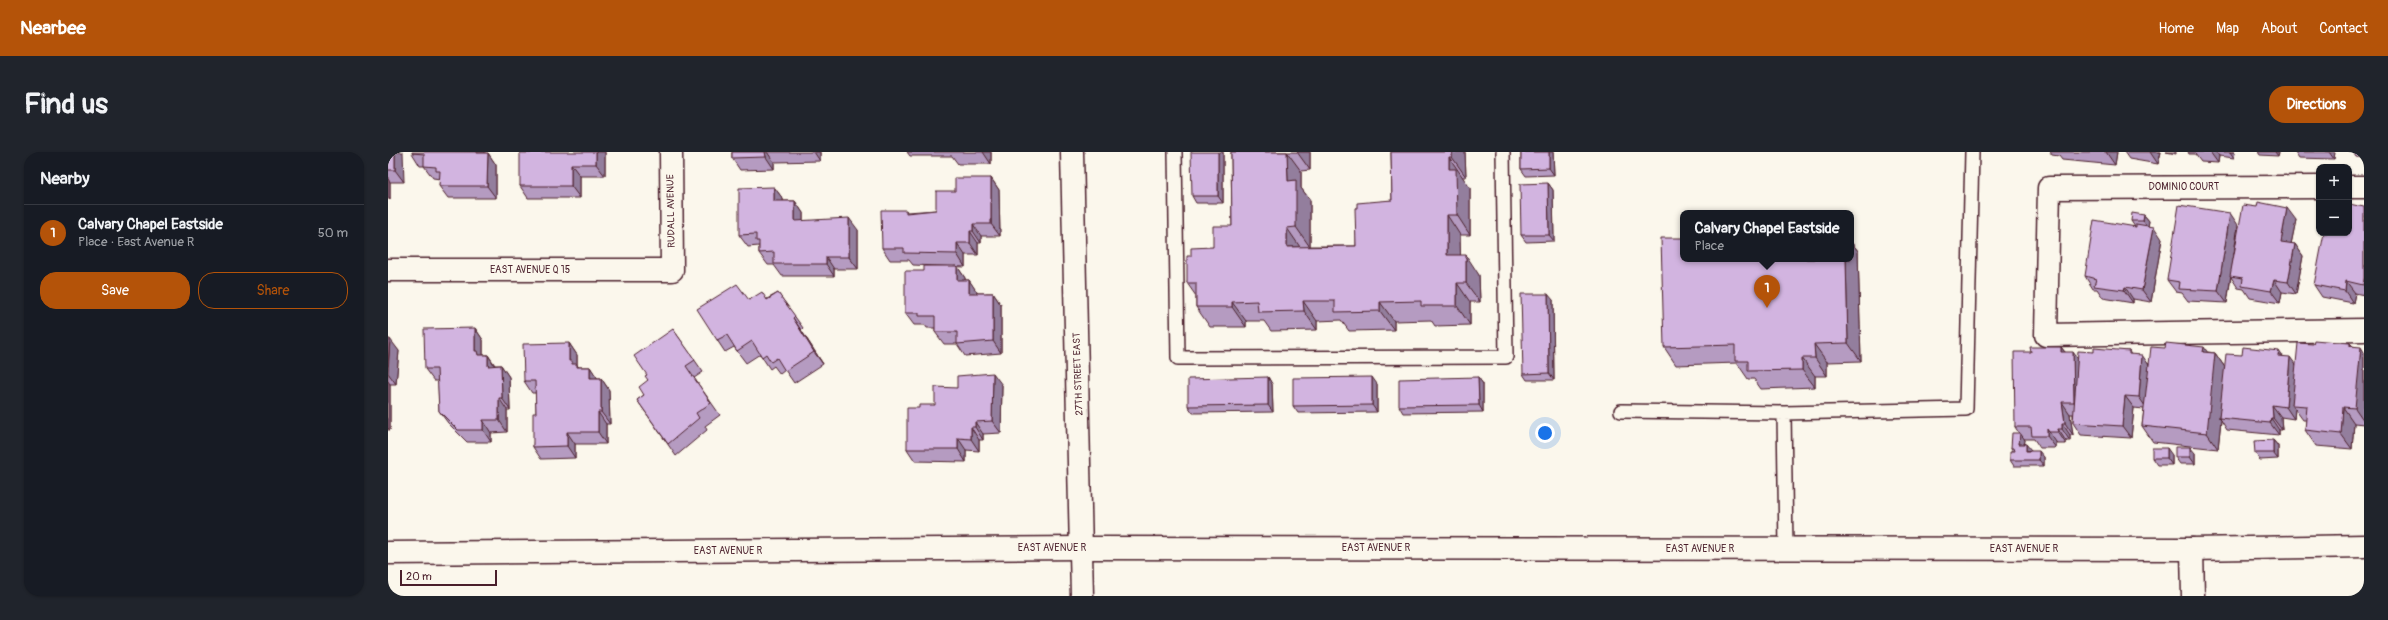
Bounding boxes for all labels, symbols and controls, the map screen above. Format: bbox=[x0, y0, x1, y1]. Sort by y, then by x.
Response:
text: Nearbee bbox=[20, 16, 86, 40]
text: Home bbox=[2159, 20, 2194, 37]
text: Map bbox=[2216, 20, 2239, 37]
text: About bbox=[2261, 20, 2297, 37]
text: Contact bbox=[2319, 20, 2368, 37]
button: Directions bbox=[2269, 86, 2364, 123]
text: Find us bbox=[24, 87, 108, 122]
map controls bbox=[2316, 164, 2352, 236]
button: + bbox=[2316, 164, 2352, 200]
text: Nearby bbox=[40, 168, 89, 189]
street label: RUDALL AVENUE bbox=[664, 174, 678, 248]
street label: DOMINIO COURT bbox=[2149, 181, 2220, 193]
button: − bbox=[2316, 200, 2352, 236]
popup bbox=[1680, 210, 1854, 262]
text: Calvary Chapel Eastside bbox=[78, 215, 223, 234]
text: Calvary Chapel Eastside bbox=[1695, 219, 1839, 238]
text: 1 bbox=[50, 225, 56, 241]
text: 50 m bbox=[318, 225, 348, 241]
text: Place · East Avenue R bbox=[78, 234, 194, 250]
text: Place bbox=[1695, 238, 1724, 254]
street label: EAST AVENUE Q 15 bbox=[490, 264, 570, 276]
button: Save bbox=[40, 272, 190, 309]
button: Share bbox=[198, 272, 348, 309]
pin: 1 bbox=[1754, 275, 1780, 308]
street label: 27TH STREET EAST bbox=[1071, 332, 1085, 416]
your location bbox=[1535, 423, 1555, 443]
street label: EAST AVENUE R bbox=[1018, 542, 1086, 554]
street label: EAST AVENUE R bbox=[1342, 542, 1410, 554]
street label: EAST AVENUE R bbox=[1666, 543, 1734, 555]
street label: EAST AVENUE R bbox=[1990, 543, 2058, 555]
street label: EAST AVENUE R bbox=[694, 545, 762, 557]
scale bar bbox=[400, 568, 497, 587]
text: 20 m bbox=[406, 570, 432, 583]

